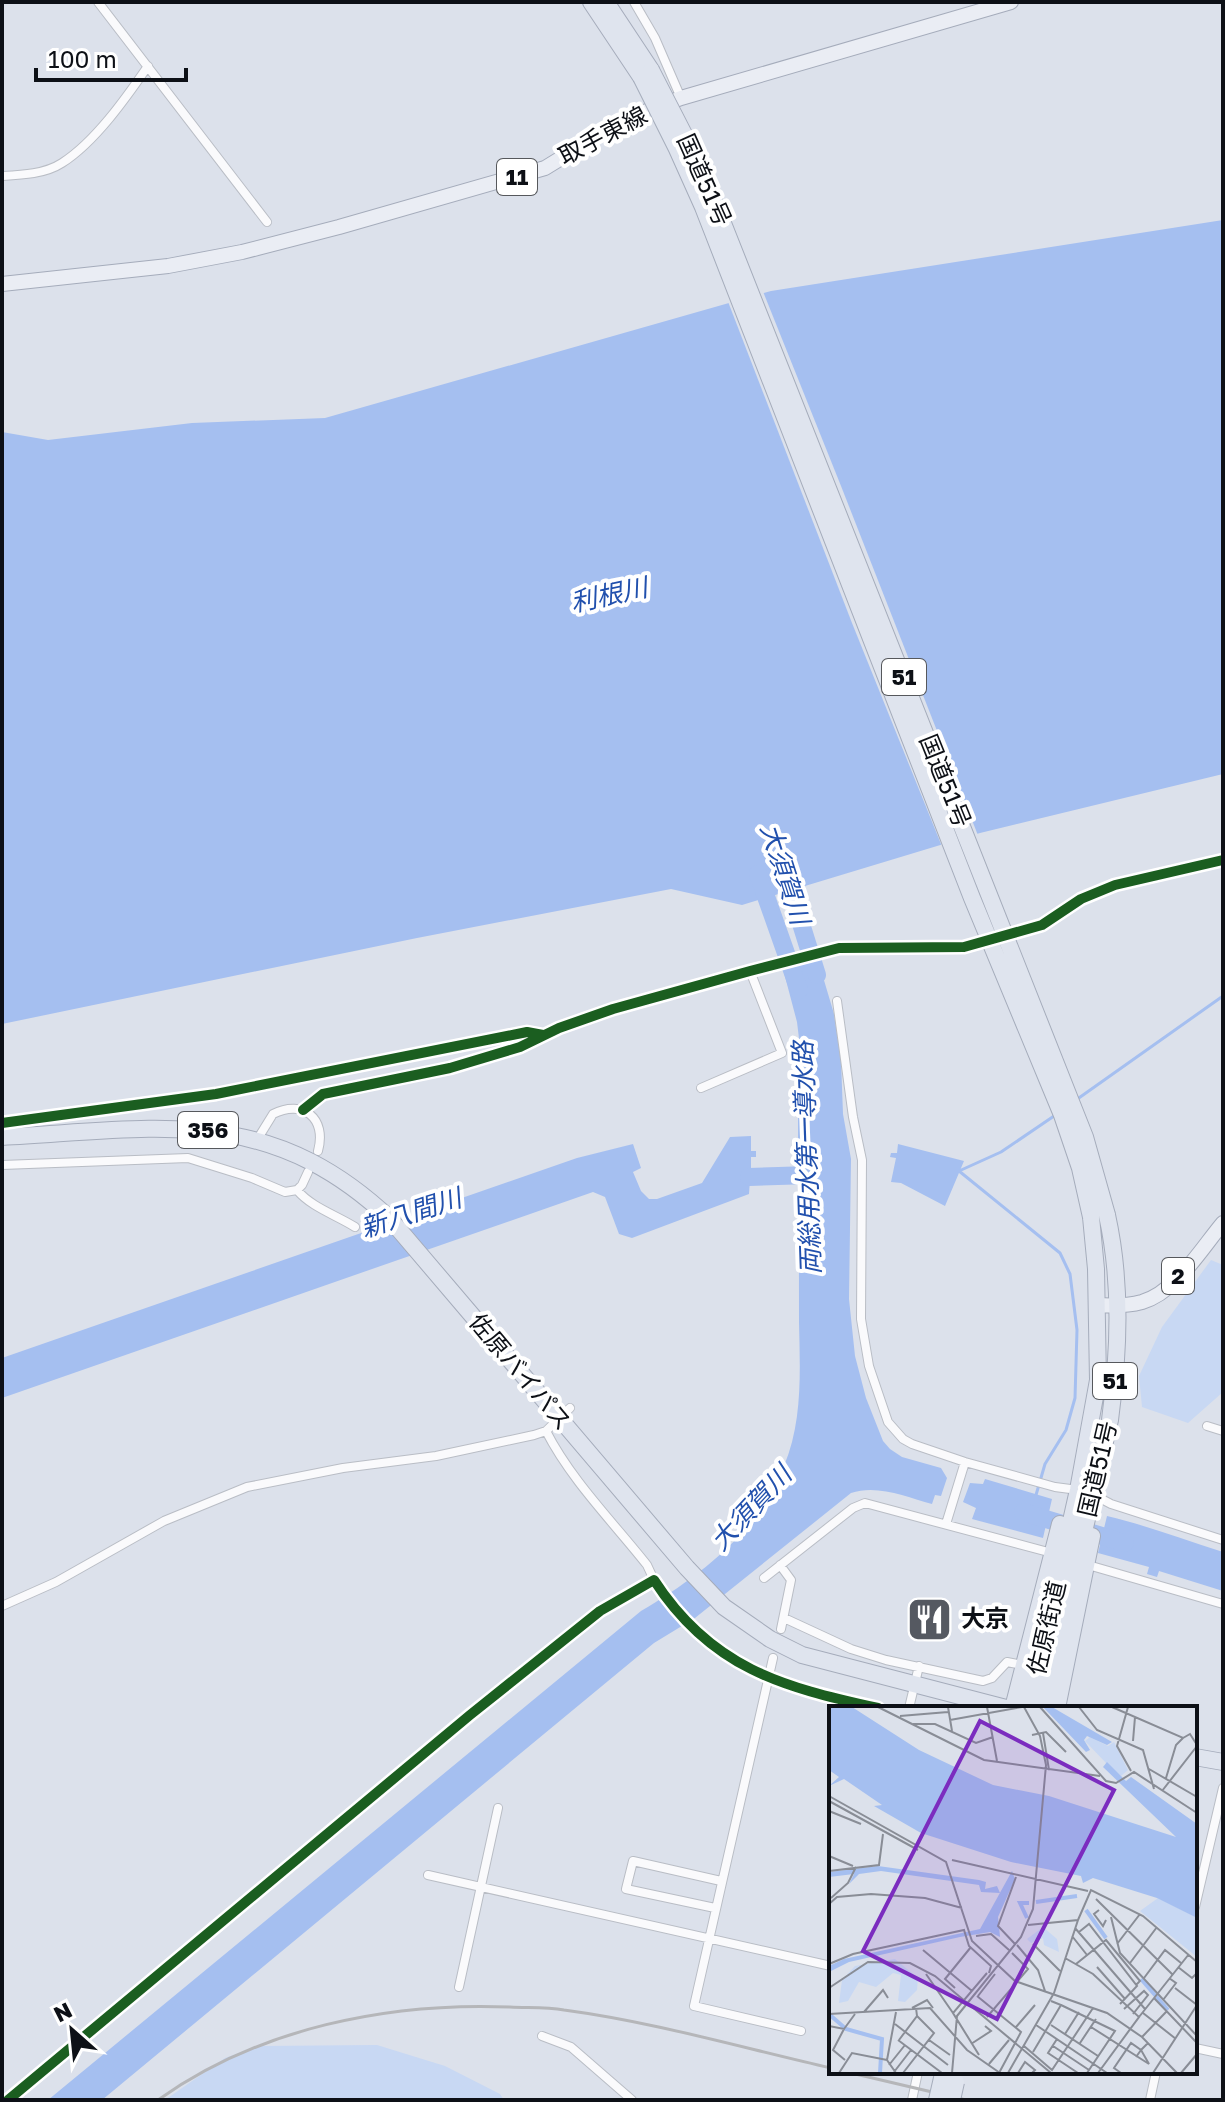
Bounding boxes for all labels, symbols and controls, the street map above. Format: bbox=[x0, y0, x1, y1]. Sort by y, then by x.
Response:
scale bar bbox=[36, 32, 186, 82]
text: 100 m bbox=[48, 44, 117, 73]
street label: 取手東線 bbox=[553, 99, 651, 170]
street label: 国道51号 bbox=[672, 129, 738, 230]
road number: 11 bbox=[497, 159, 537, 195]
water label: 利根川 bbox=[568, 571, 653, 618]
road number: 51 bbox=[882, 659, 926, 695]
street label: 国道51号 bbox=[915, 730, 978, 831]
water label: 大須賀川 bbox=[755, 820, 817, 931]
water label: 両総用水第一導水路 bbox=[787, 1039, 826, 1275]
road number: 356 bbox=[178, 1112, 238, 1148]
water label: 新八間川 bbox=[357, 1181, 468, 1243]
road number: 2 bbox=[1162, 1258, 1194, 1294]
street label: 佐原バイパス bbox=[464, 1307, 578, 1435]
road number: 51 bbox=[1093, 1363, 1137, 1399]
street label: 国道51号 bbox=[1071, 1418, 1122, 1519]
water label: 大須賀川 bbox=[704, 1457, 799, 1556]
street label: 佐原街道 bbox=[1021, 1578, 1070, 1678]
restaurant icon: 大京 bbox=[906, 1595, 954, 1643]
place label: 大京 bbox=[961, 1603, 1009, 1632]
inset map bbox=[829, 1706, 1197, 2074]
north arrow bbox=[32, 1990, 112, 2070]
text: N bbox=[49, 1996, 76, 2028]

